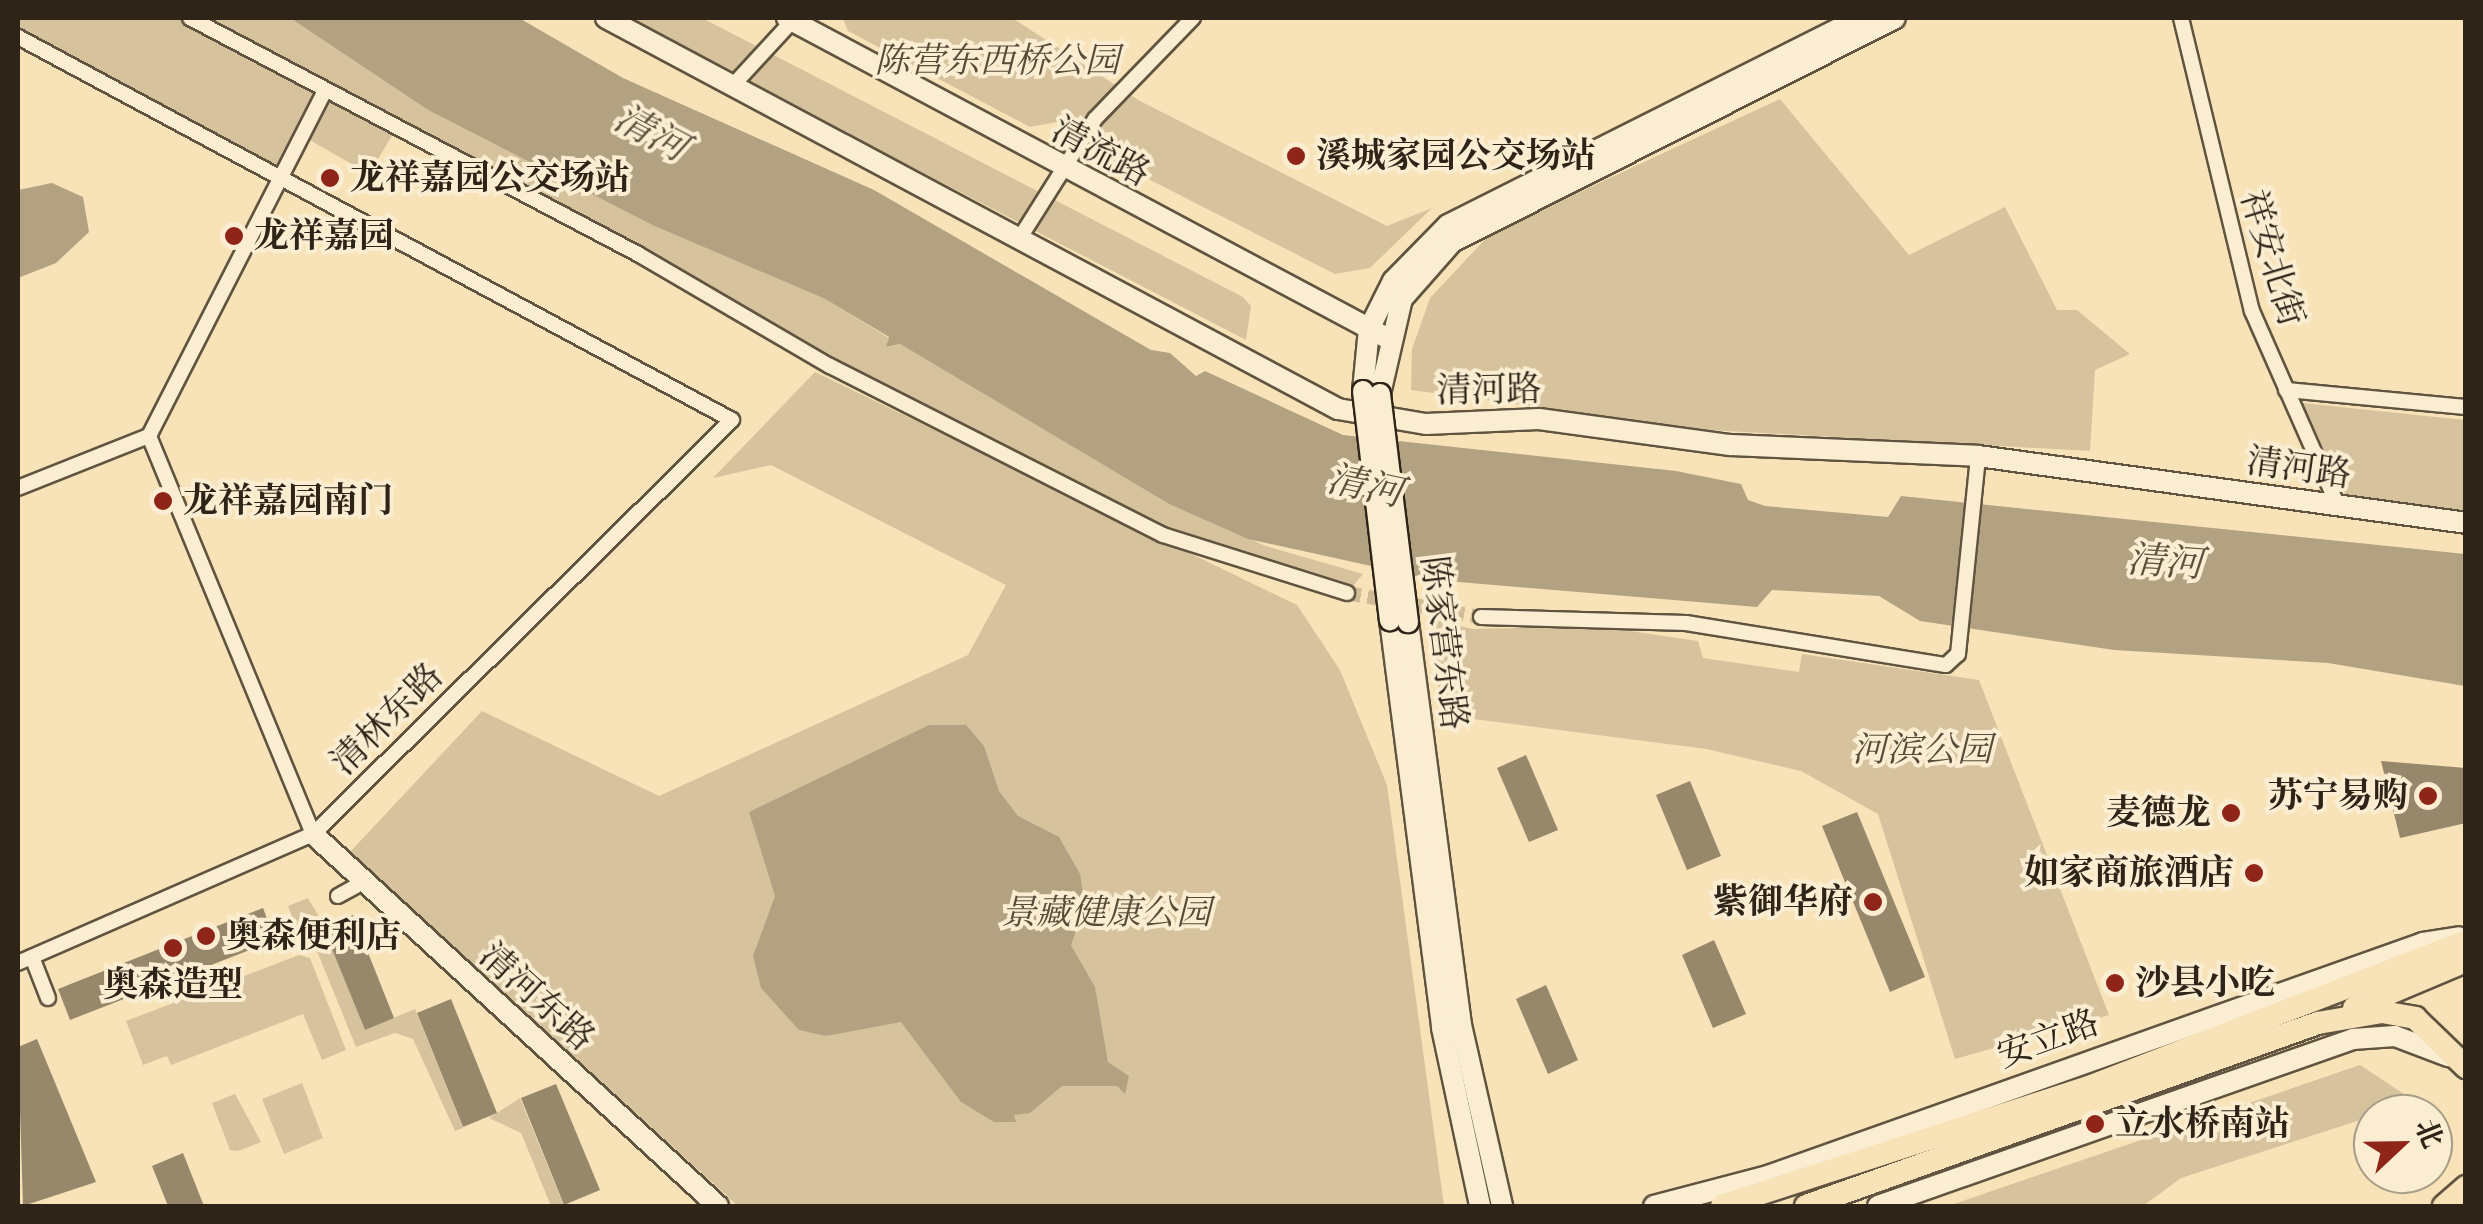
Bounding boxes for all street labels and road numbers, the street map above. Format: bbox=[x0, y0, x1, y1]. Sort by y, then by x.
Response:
street label: 清流路 bbox=[1045, 109, 1157, 195]
street label: 祥安北街 bbox=[2231, 185, 2313, 331]
street label: 清河路 bbox=[1436, 368, 1542, 412]
street label: 清河路 bbox=[2244, 440, 2354, 496]
street label: 陈家营东路 bbox=[1412, 554, 1476, 732]
street label: 清林东路 bbox=[323, 655, 451, 783]
street label: 清河东路 bbox=[471, 935, 603, 1059]
street label: 安立路 bbox=[1991, 1001, 2105, 1077]

